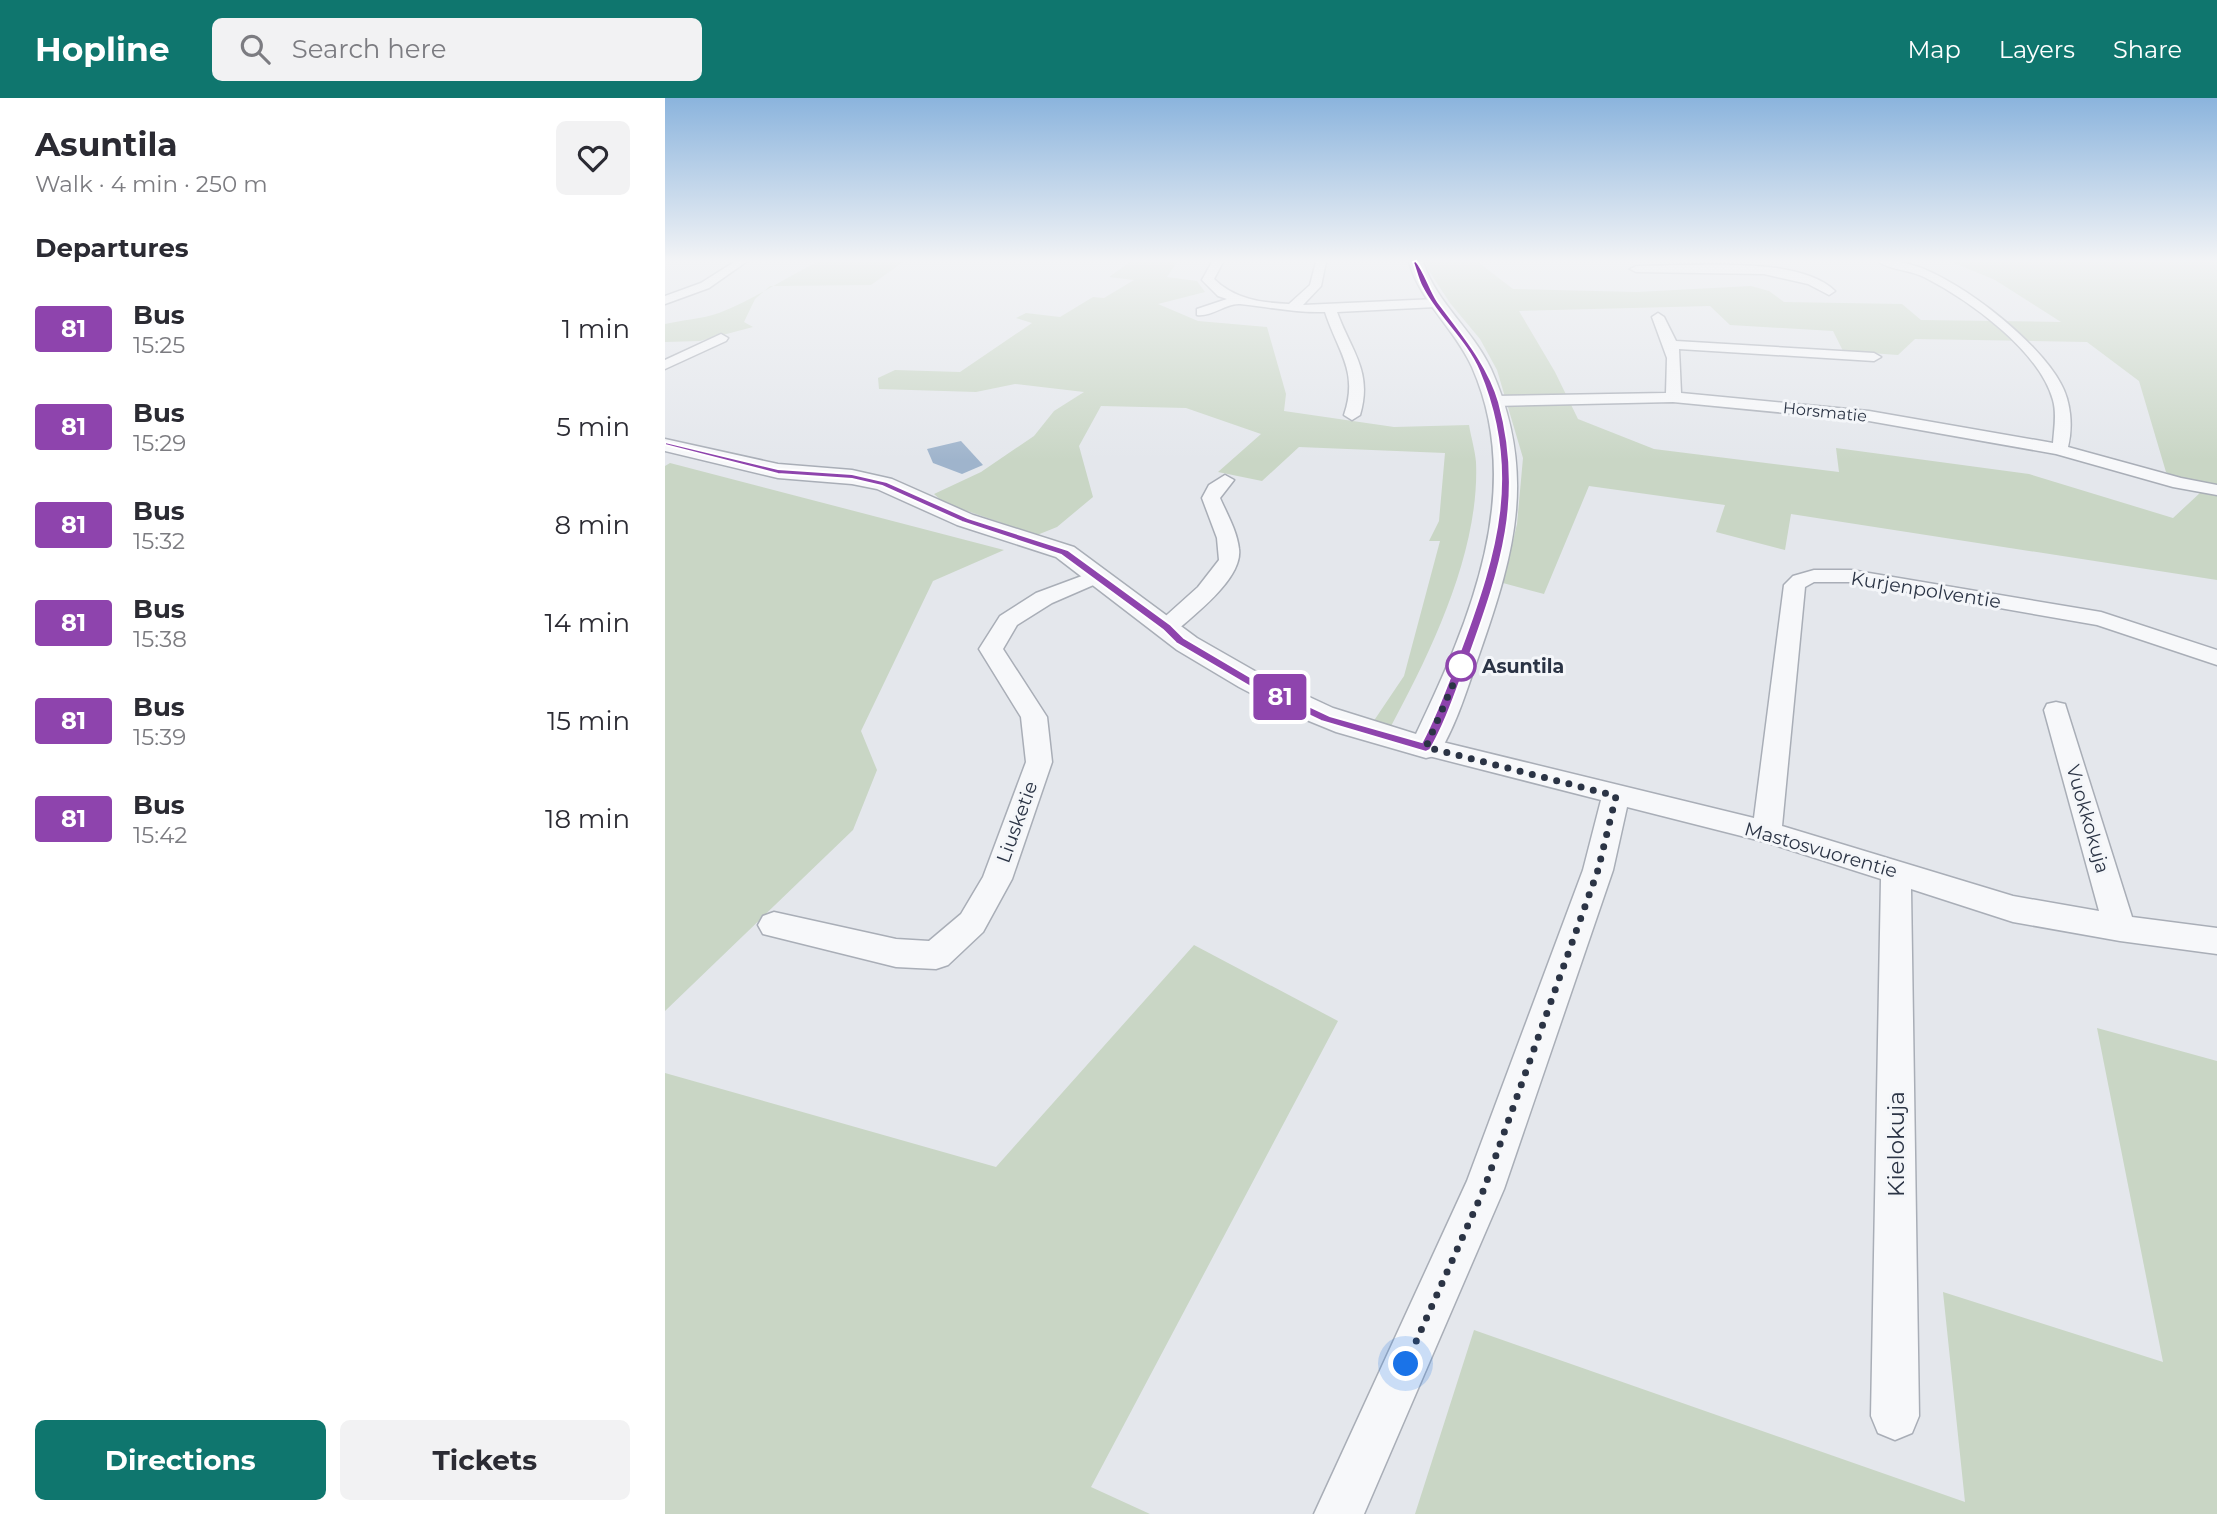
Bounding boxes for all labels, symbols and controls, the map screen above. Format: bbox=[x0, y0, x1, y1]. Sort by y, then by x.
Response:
search box bbox=[212, 18, 702, 81]
text: Hopline bbox=[35, 29, 170, 69]
icon: search bbox=[236, 30, 274, 68]
text: Search here bbox=[292, 33, 446, 65]
text: Map bbox=[1907, 35, 1961, 64]
text: Layers bbox=[1999, 35, 2075, 64]
text: Share bbox=[2113, 35, 2182, 64]
button: heart bbox=[556, 121, 630, 195]
text: Asuntila bbox=[35, 124, 178, 164]
text: Walk · 4 min · 250 m bbox=[35, 170, 268, 198]
text: Departures bbox=[35, 232, 189, 264]
text: Bus bbox=[133, 299, 185, 331]
text: 1 min bbox=[562, 313, 630, 345]
text: 81 bbox=[61, 314, 86, 343]
text: 15:25 bbox=[133, 331, 185, 359]
text: Bus bbox=[133, 397, 185, 429]
street label: Horsmatie bbox=[1782, 398, 1868, 426]
text: 5 min bbox=[556, 411, 630, 443]
text: 81 bbox=[61, 412, 86, 441]
text: 15:29 bbox=[133, 429, 186, 457]
text: Bus bbox=[133, 495, 185, 527]
text: 8 min bbox=[554, 509, 630, 541]
text: 81 bbox=[61, 510, 86, 539]
text: 15:32 bbox=[133, 527, 185, 555]
street label: Kurjenpolventie bbox=[1849, 567, 2003, 613]
text: Bus bbox=[133, 593, 185, 625]
text: 14 min bbox=[544, 607, 630, 639]
text: 81 bbox=[61, 608, 86, 637]
text: 15:38 bbox=[133, 625, 187, 653]
marker: Asuntila bbox=[1446, 651, 1476, 681]
place label: Asuntila bbox=[1481, 655, 1564, 678]
line badge: 81 bbox=[1249, 674, 1311, 720]
text: 81 bbox=[1267, 682, 1293, 711]
text: Bus bbox=[133, 691, 185, 723]
text: 15 min bbox=[547, 705, 630, 737]
text: 81 bbox=[61, 706, 86, 735]
text: 15:39 bbox=[133, 723, 186, 751]
street label: Vuokkokuja bbox=[2062, 762, 2114, 876]
street label: Liusketie bbox=[992, 778, 1042, 866]
text: Bus bbox=[133, 789, 185, 821]
text: 18 min bbox=[545, 803, 630, 835]
text: 81 bbox=[61, 804, 86, 833]
street label: Mastosvuorentie bbox=[1742, 817, 1900, 883]
text: 15:42 bbox=[133, 821, 187, 849]
street label: Kielokuja bbox=[1882, 1091, 1910, 1197]
your location bbox=[1388, 1346, 1423, 1381]
button: Directions bbox=[35, 1420, 326, 1500]
button: Tickets bbox=[340, 1420, 630, 1500]

